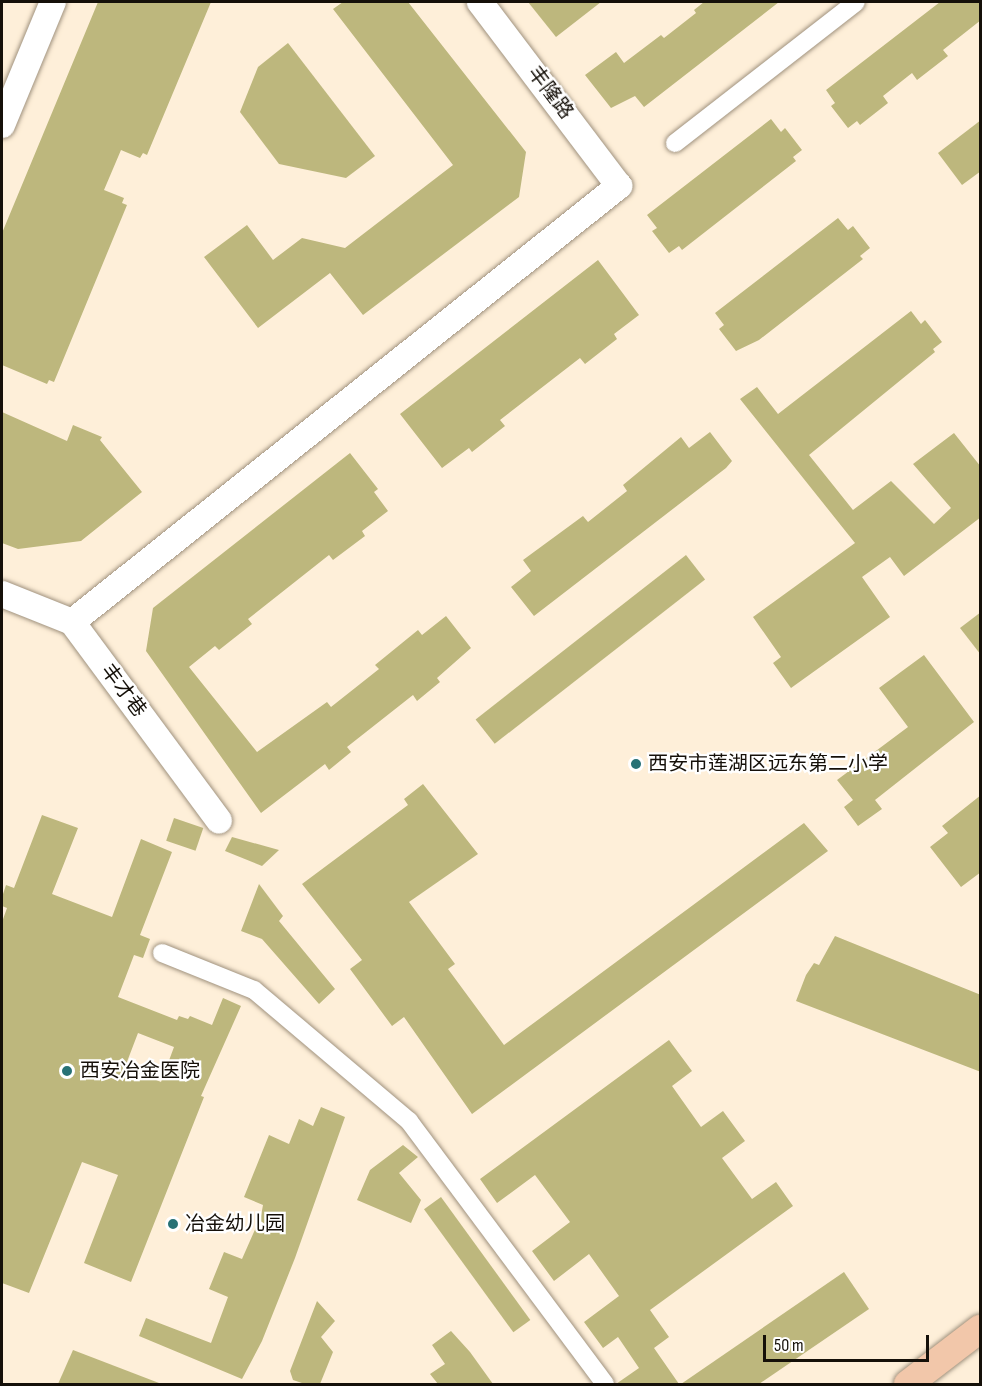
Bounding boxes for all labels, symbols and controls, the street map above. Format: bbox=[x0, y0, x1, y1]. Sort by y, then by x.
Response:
street label: 丰隆路 bbox=[522, 62, 578, 124]
street label: 丰才巷 bbox=[95, 660, 151, 722]
place label: 西安市莲湖区远东第二小学 bbox=[648, 752, 888, 776]
marker: 西安市莲湖区远东第二小学 bbox=[629, 757, 643, 771]
place label: 西安冶金医院 bbox=[80, 1059, 200, 1083]
marker: 西安冶金医院 bbox=[58, 1062, 76, 1080]
place label: 冶金幼儿园 bbox=[185, 1212, 285, 1236]
marker: 冶金幼儿园 bbox=[166, 1217, 180, 1231]
scale bar bbox=[766, 1323, 932, 1361]
text: 50 m bbox=[774, 1335, 804, 1356]

